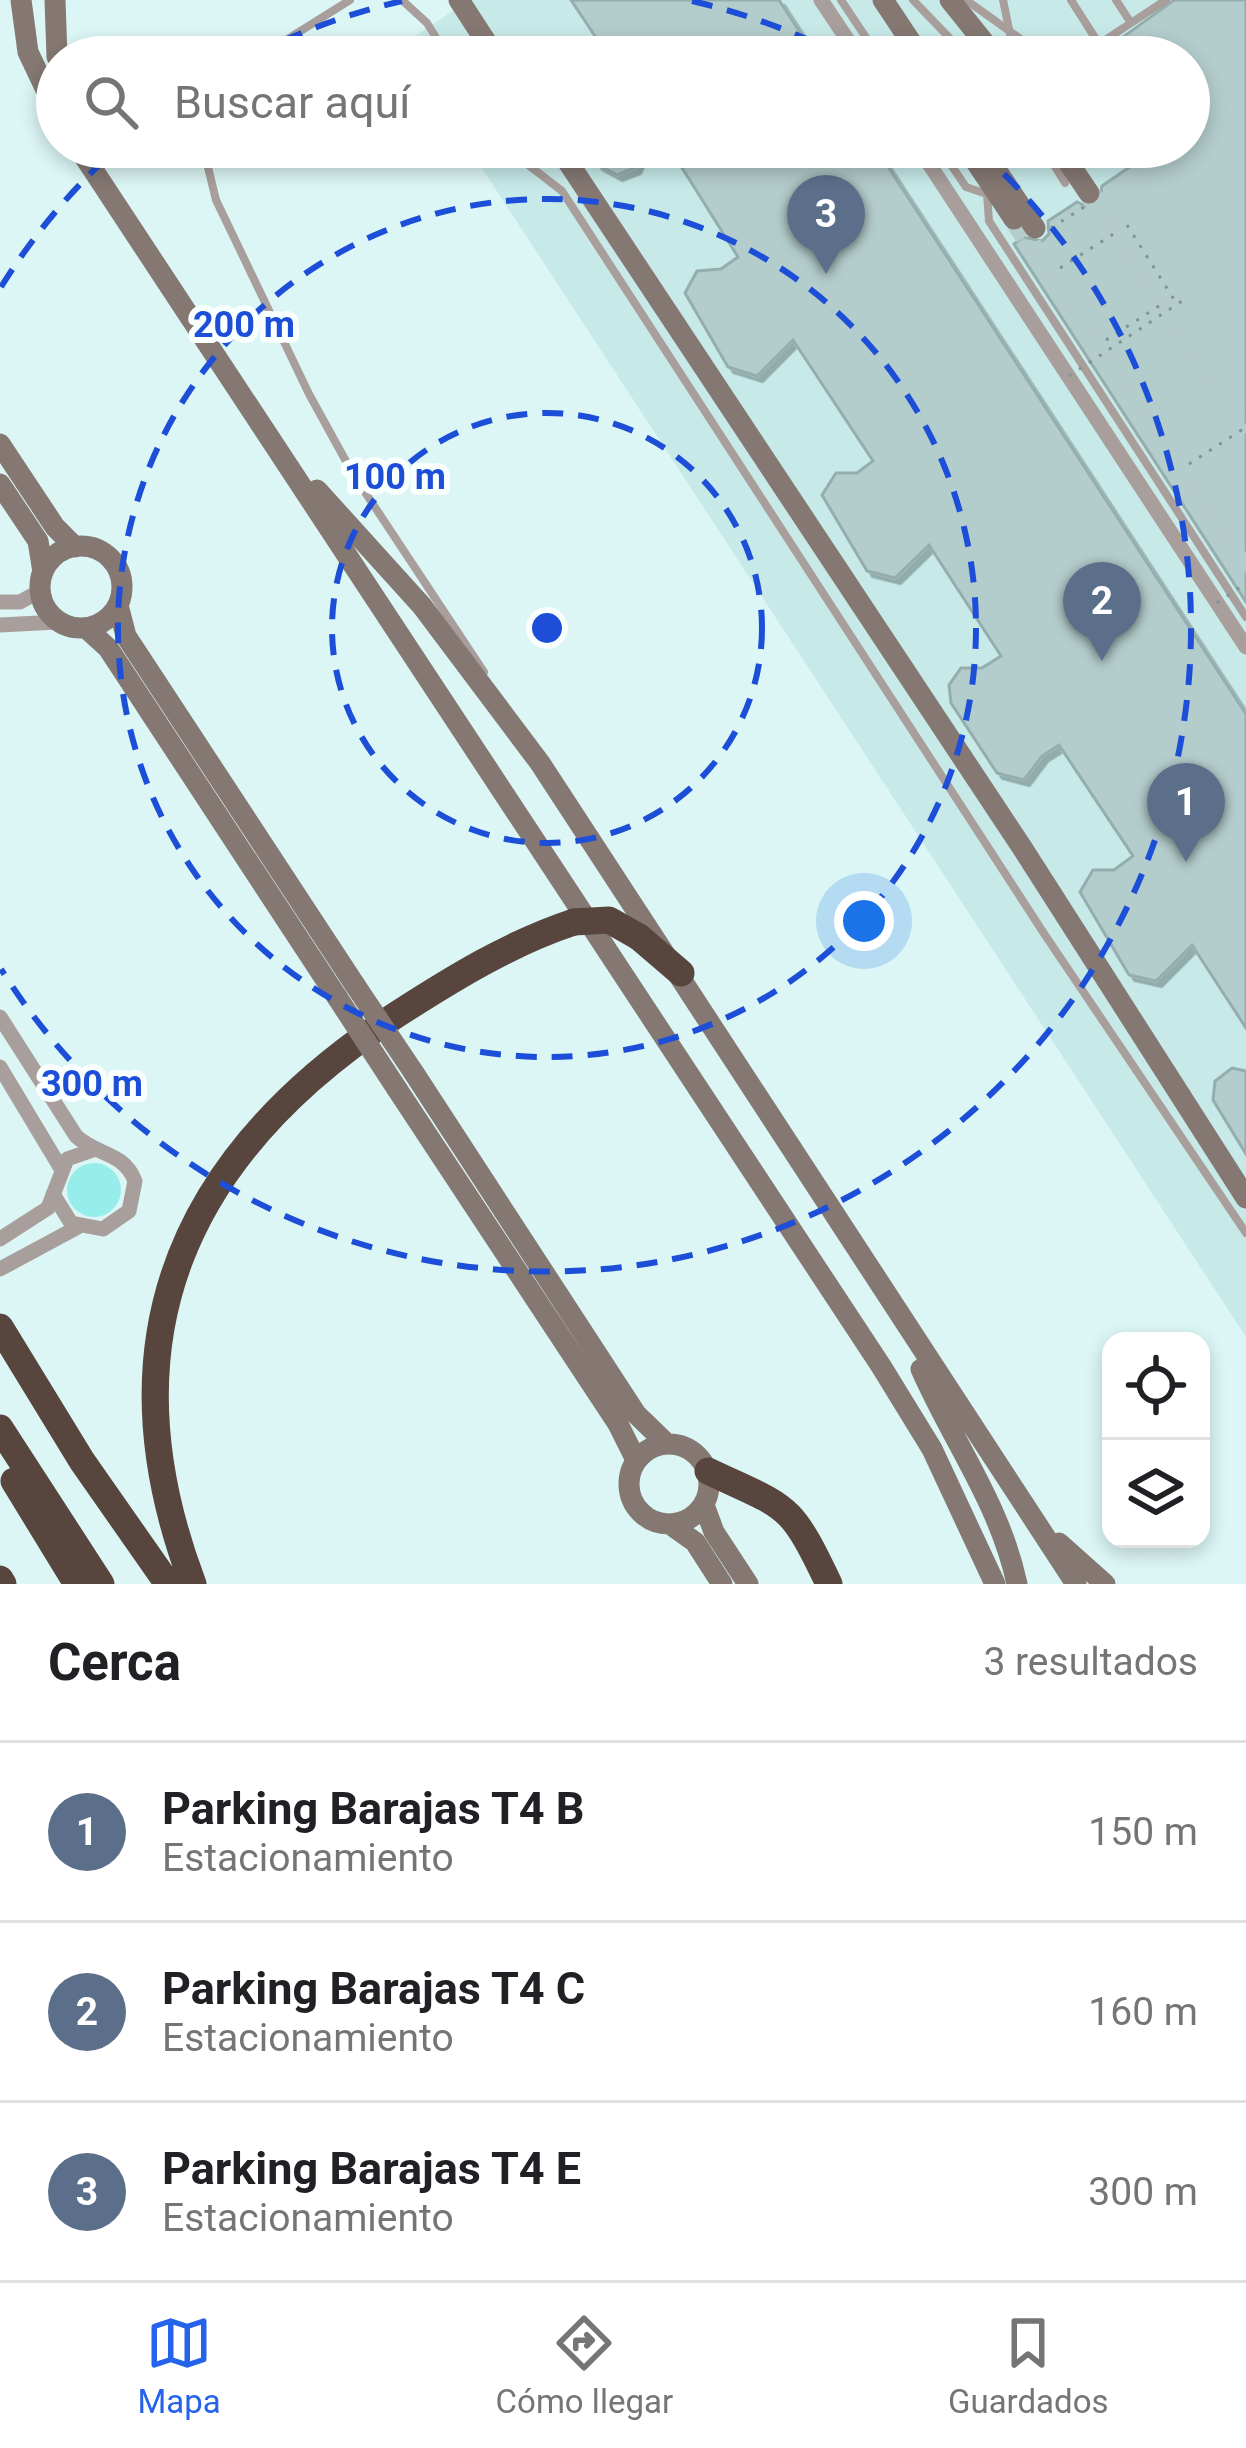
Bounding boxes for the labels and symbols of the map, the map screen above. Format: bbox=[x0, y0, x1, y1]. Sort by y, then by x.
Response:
pin: 3 bbox=[787, 175, 865, 274]
text: 200 m bbox=[193, 304, 295, 346]
text: 100 m bbox=[344, 456, 446, 498]
pin: 2 bbox=[1063, 562, 1141, 661]
centre of rings bbox=[526, 607, 568, 649]
pin: 1 bbox=[1147, 763, 1225, 862]
your location bbox=[834, 891, 894, 951]
text: 300 m bbox=[41, 1063, 143, 1105]

